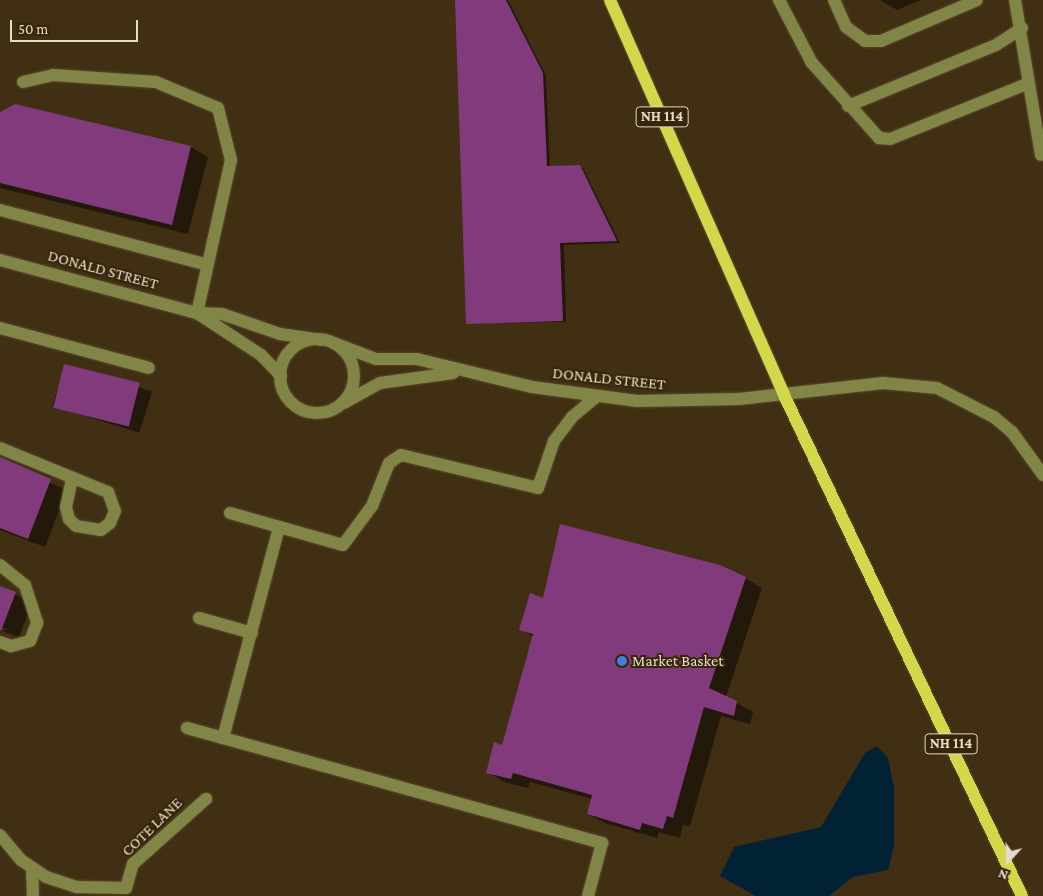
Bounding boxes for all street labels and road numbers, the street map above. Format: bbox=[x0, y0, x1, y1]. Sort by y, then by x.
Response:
road number: NH 114 bbox=[634, 104, 690, 130]
street label: DONALD STREET bbox=[46, 246, 160, 294]
street label: DONALD STREET bbox=[552, 364, 666, 394]
road number: NH 114 bbox=[924, 732, 978, 756]
street label: COTE LANE bbox=[118, 793, 186, 861]

